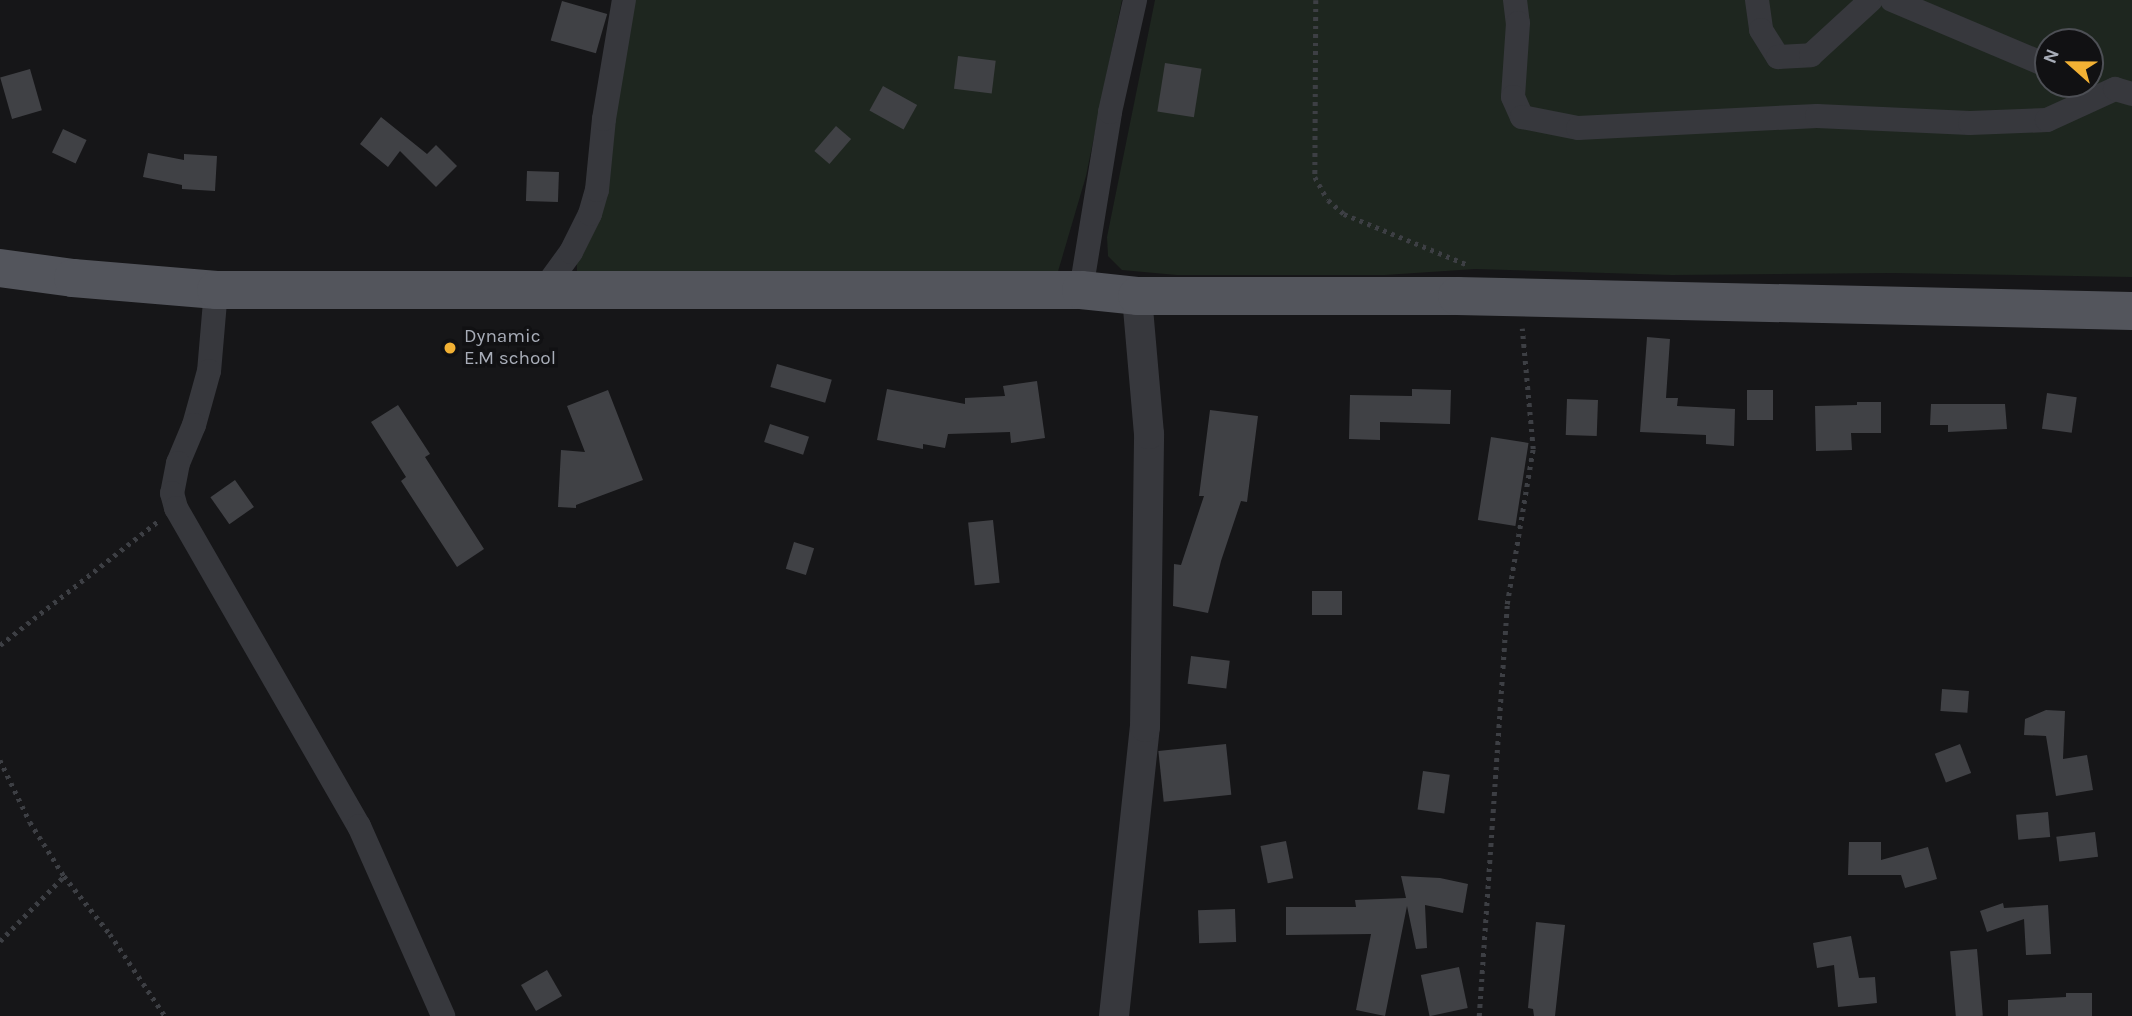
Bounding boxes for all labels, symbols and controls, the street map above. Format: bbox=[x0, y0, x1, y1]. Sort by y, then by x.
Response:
north arrow bbox=[2034, 28, 2104, 98]
text: N bbox=[2039, 46, 2064, 66]
place label: Dynamic E.M school bbox=[464, 326, 556, 370]
marker: Dynamic E.M school bbox=[442, 340, 458, 356]

